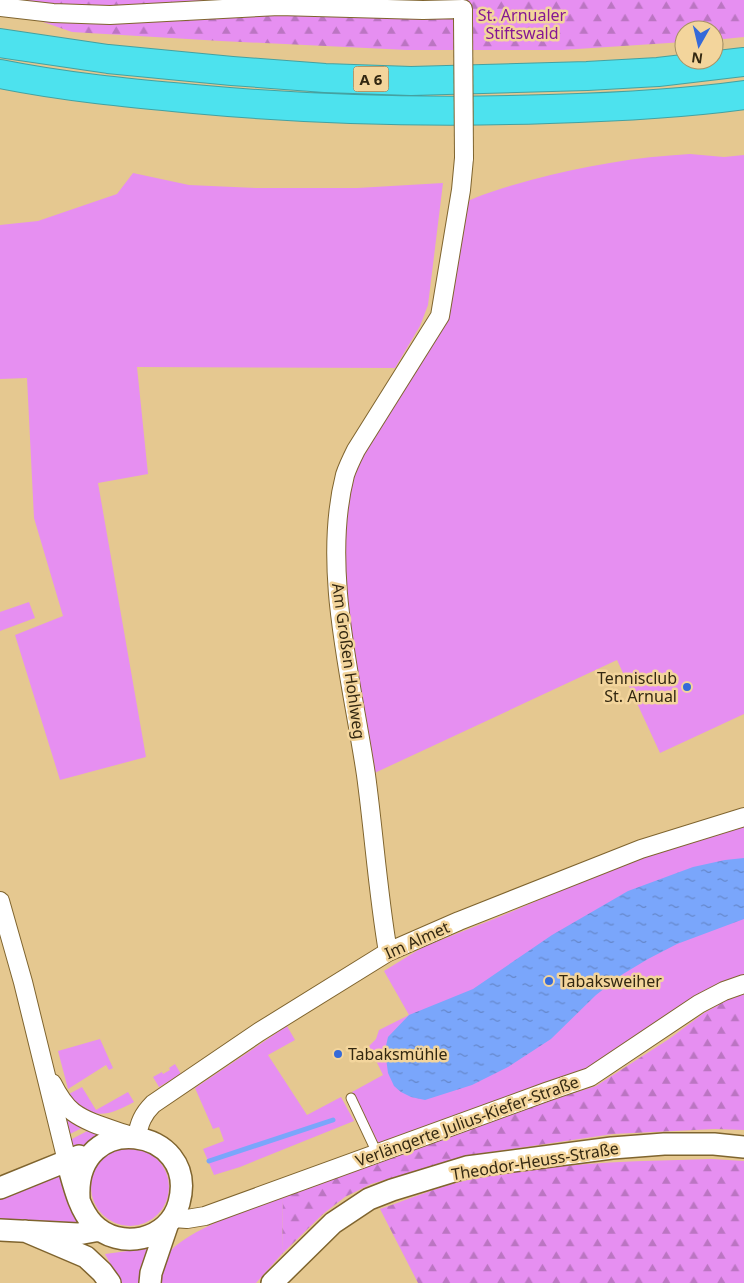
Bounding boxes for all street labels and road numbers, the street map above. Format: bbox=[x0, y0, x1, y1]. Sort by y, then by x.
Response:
road number: A 6 bbox=[354, 66, 388, 92]
street label: Am Großen Hohlweg bbox=[327, 582, 371, 740]
street label: Im Almet bbox=[381, 916, 453, 964]
street label: Verlängerte Julius-Kiefer-Straße bbox=[352, 1070, 582, 1172]
street label: Theodor-Heuss-Straße bbox=[450, 1137, 620, 1185]

